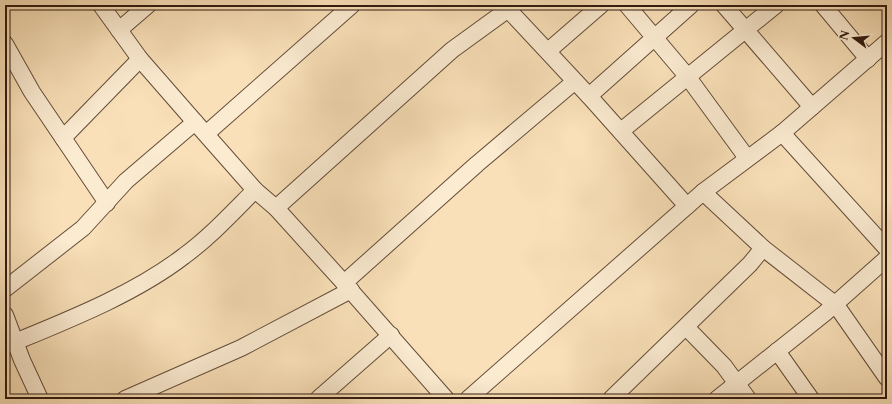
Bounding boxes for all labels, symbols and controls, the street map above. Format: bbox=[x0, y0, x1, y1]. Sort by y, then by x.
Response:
north arrow bbox=[834, 18, 874, 58]
text: N bbox=[836, 28, 853, 42]

